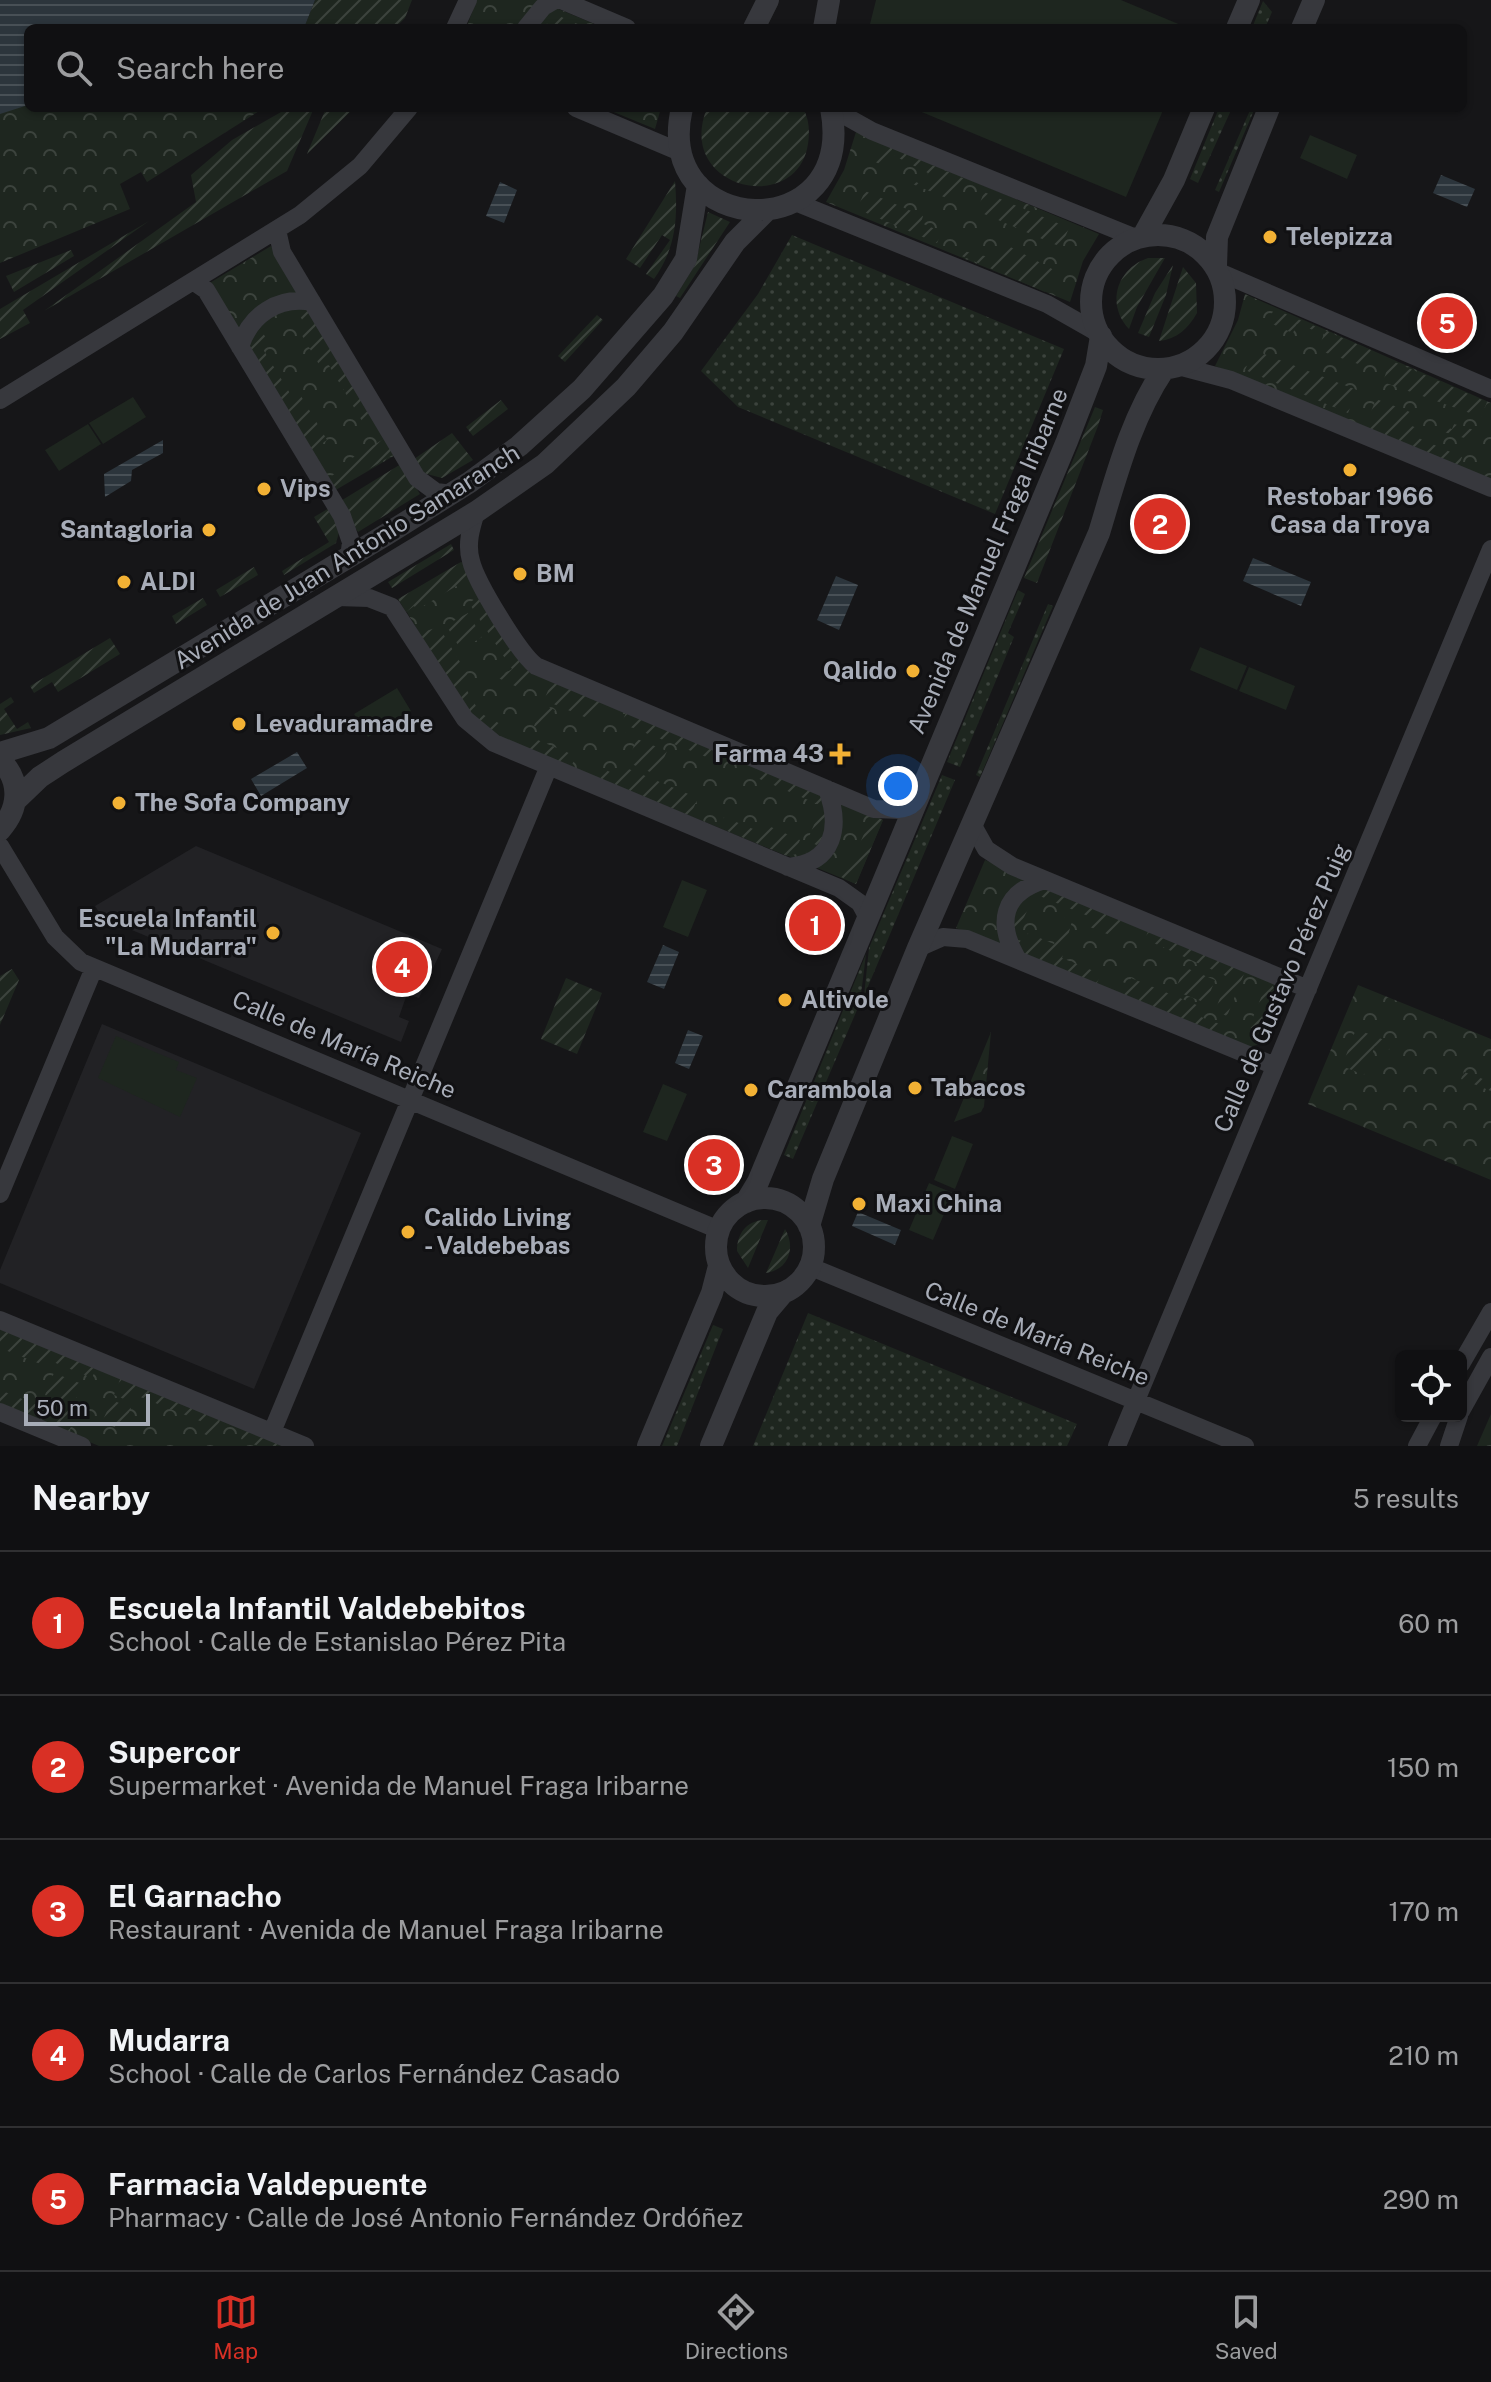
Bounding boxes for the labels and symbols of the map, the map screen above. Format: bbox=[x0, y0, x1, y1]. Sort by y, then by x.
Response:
place label: Telepizza bbox=[1286, 222, 1393, 250]
marker: Telepizza bbox=[1261, 228, 1279, 246]
pin: 5 bbox=[1421, 293, 1473, 353]
street label: Avenida de Manuel Fraga Iribarne bbox=[901, 383, 1073, 738]
street label: Avenida de Juan Antonio Samaranch bbox=[169, 438, 524, 674]
marker: Restobar 1966 Casa da Troya bbox=[1341, 461, 1359, 479]
place label: Vips bbox=[280, 474, 331, 502]
marker: Vips bbox=[255, 480, 273, 498]
place label: Restobar 1966 Casa da Troya bbox=[1266, 482, 1434, 538]
pin: 2 bbox=[1134, 494, 1186, 554]
place label: Santagloria bbox=[60, 515, 193, 543]
marker: Santagloria bbox=[200, 521, 218, 539]
place label: BM bbox=[536, 559, 575, 587]
marker: BM bbox=[511, 565, 529, 583]
place label: ALDI bbox=[140, 567, 196, 595]
marker: ALDI bbox=[115, 573, 133, 591]
place label: Qalido bbox=[823, 656, 897, 684]
marker: Qalido bbox=[904, 662, 922, 680]
place label: Levaduramadre bbox=[255, 709, 433, 737]
marker: Levaduramadre bbox=[230, 715, 248, 733]
place label: Farma 43 bbox=[714, 739, 824, 767]
marker: Farma 43 bbox=[831, 745, 849, 763]
your location bbox=[878, 766, 918, 806]
place label: The Sofa Company bbox=[135, 788, 350, 816]
marker: The Sofa Company bbox=[110, 794, 128, 812]
street label: Calle de Gustavo Pérez Puig bbox=[1207, 839, 1355, 1136]
pin: 1 bbox=[789, 895, 841, 955]
place label: Escuela Infantil "La Mudarra" bbox=[78, 904, 257, 960]
marker: Escuela Infantil "La Mudarra" bbox=[264, 924, 282, 942]
pin: 4 bbox=[376, 937, 428, 997]
street label: Calle de María Reiche bbox=[228, 984, 460, 1104]
place label: Altivole bbox=[801, 985, 889, 1013]
marker: Altivole bbox=[776, 991, 794, 1009]
place label: Tabacos bbox=[931, 1073, 1026, 1101]
place label: Carambola bbox=[767, 1075, 892, 1103]
marker: Tabacos bbox=[906, 1079, 924, 1097]
marker: Carambola bbox=[742, 1081, 760, 1099]
pin: 3 bbox=[688, 1135, 740, 1195]
place label: Maxi China bbox=[875, 1189, 1002, 1217]
marker: Maxi China bbox=[850, 1195, 868, 1213]
place label: Calido Living - Valdebebas bbox=[424, 1203, 571, 1259]
marker: Calido Living - Valdebebas bbox=[399, 1223, 417, 1241]
street label: Calle de María Reiche bbox=[921, 1275, 1154, 1391]
scale bar bbox=[24, 1390, 150, 1426]

